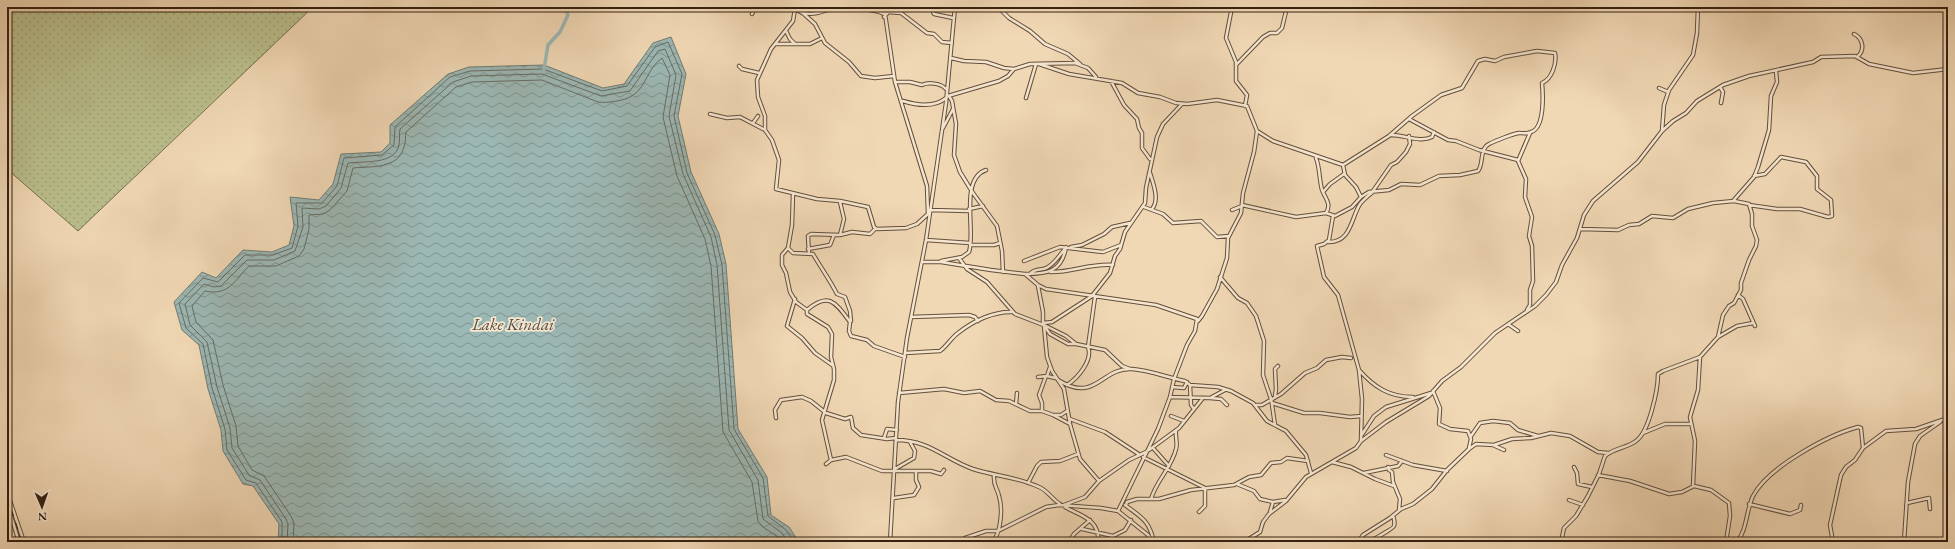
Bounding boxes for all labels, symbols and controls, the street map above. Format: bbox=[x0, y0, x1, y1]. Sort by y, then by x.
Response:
water label: Lake Kindai bbox=[471, 313, 555, 335]
north arrow bbox=[22, 487, 62, 527]
text: N bbox=[38, 510, 47, 524]

